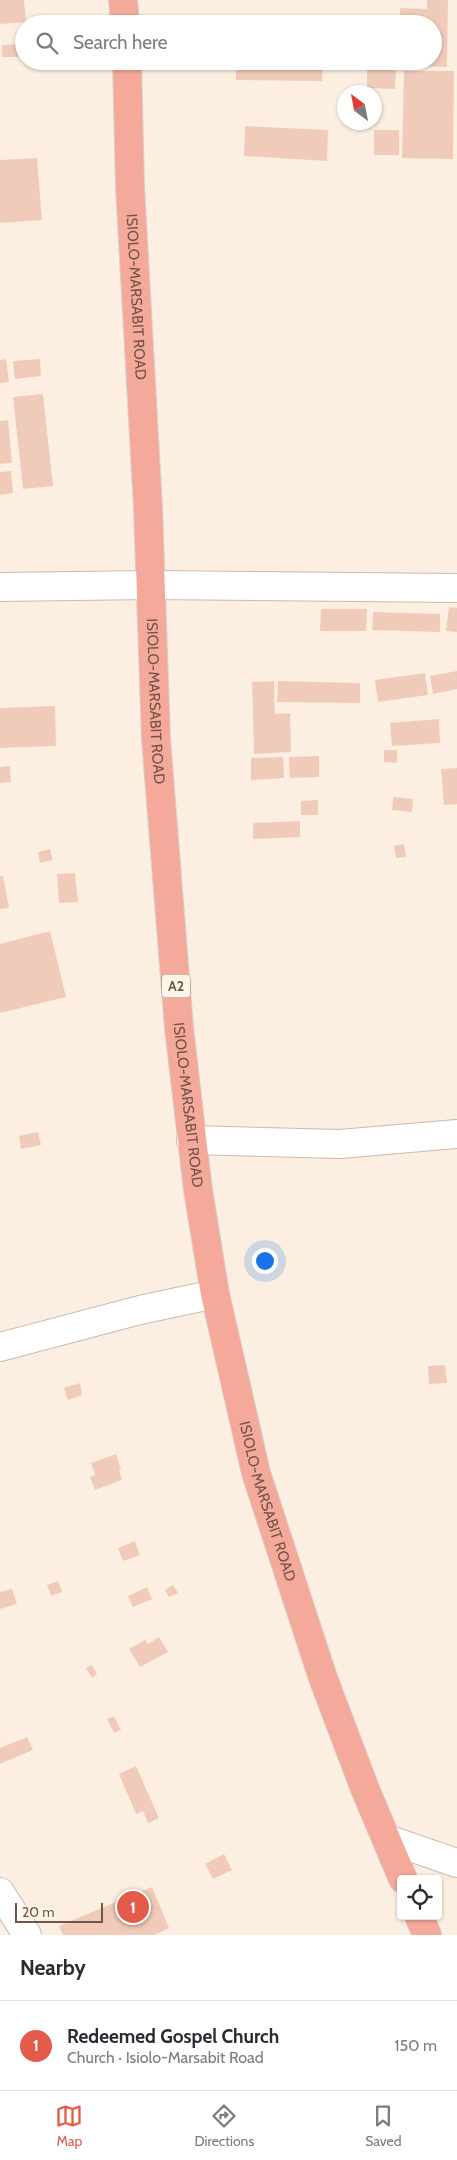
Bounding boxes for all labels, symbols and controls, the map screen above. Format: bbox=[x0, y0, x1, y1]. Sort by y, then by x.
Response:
search box bbox=[15, 15, 442, 70]
icon: search bbox=[33, 29, 61, 57]
text: Search here bbox=[73, 31, 167, 54]
north arrow bbox=[337, 85, 382, 130]
street label: ISIOLO-MARSABIT ROAD bbox=[123, 213, 150, 380]
street label: ISIOLO-MARSABIT ROAD bbox=[143, 618, 169, 785]
road number: A2 bbox=[162, 974, 190, 998]
street label: ISIOLO-MARSABIT ROAD bbox=[170, 1022, 207, 1189]
your location bbox=[252, 1248, 278, 1274]
street label: ISIOLO-MARSABIT ROAD bbox=[235, 1419, 300, 1584]
map controls bbox=[397, 1875, 442, 1920]
button: locate bbox=[397, 1875, 442, 1920]
pin: 1 bbox=[117, 1888, 149, 1926]
scale bar bbox=[15, 1900, 102, 1923]
text: 20 m bbox=[22, 1903, 55, 1921]
text: Nearby bbox=[20, 1955, 86, 1980]
text: Redeemed Gospel Church bbox=[67, 2025, 279, 2048]
text: 1 bbox=[33, 2036, 39, 2055]
text: 150 m bbox=[394, 2036, 437, 2055]
text: Church · Isiolo-Marsabit Road bbox=[67, 2048, 264, 2067]
tab: Map bbox=[55, 2102, 83, 2150]
tab: Directions bbox=[194, 2102, 254, 2150]
tab: Saved bbox=[365, 2102, 402, 2150]

